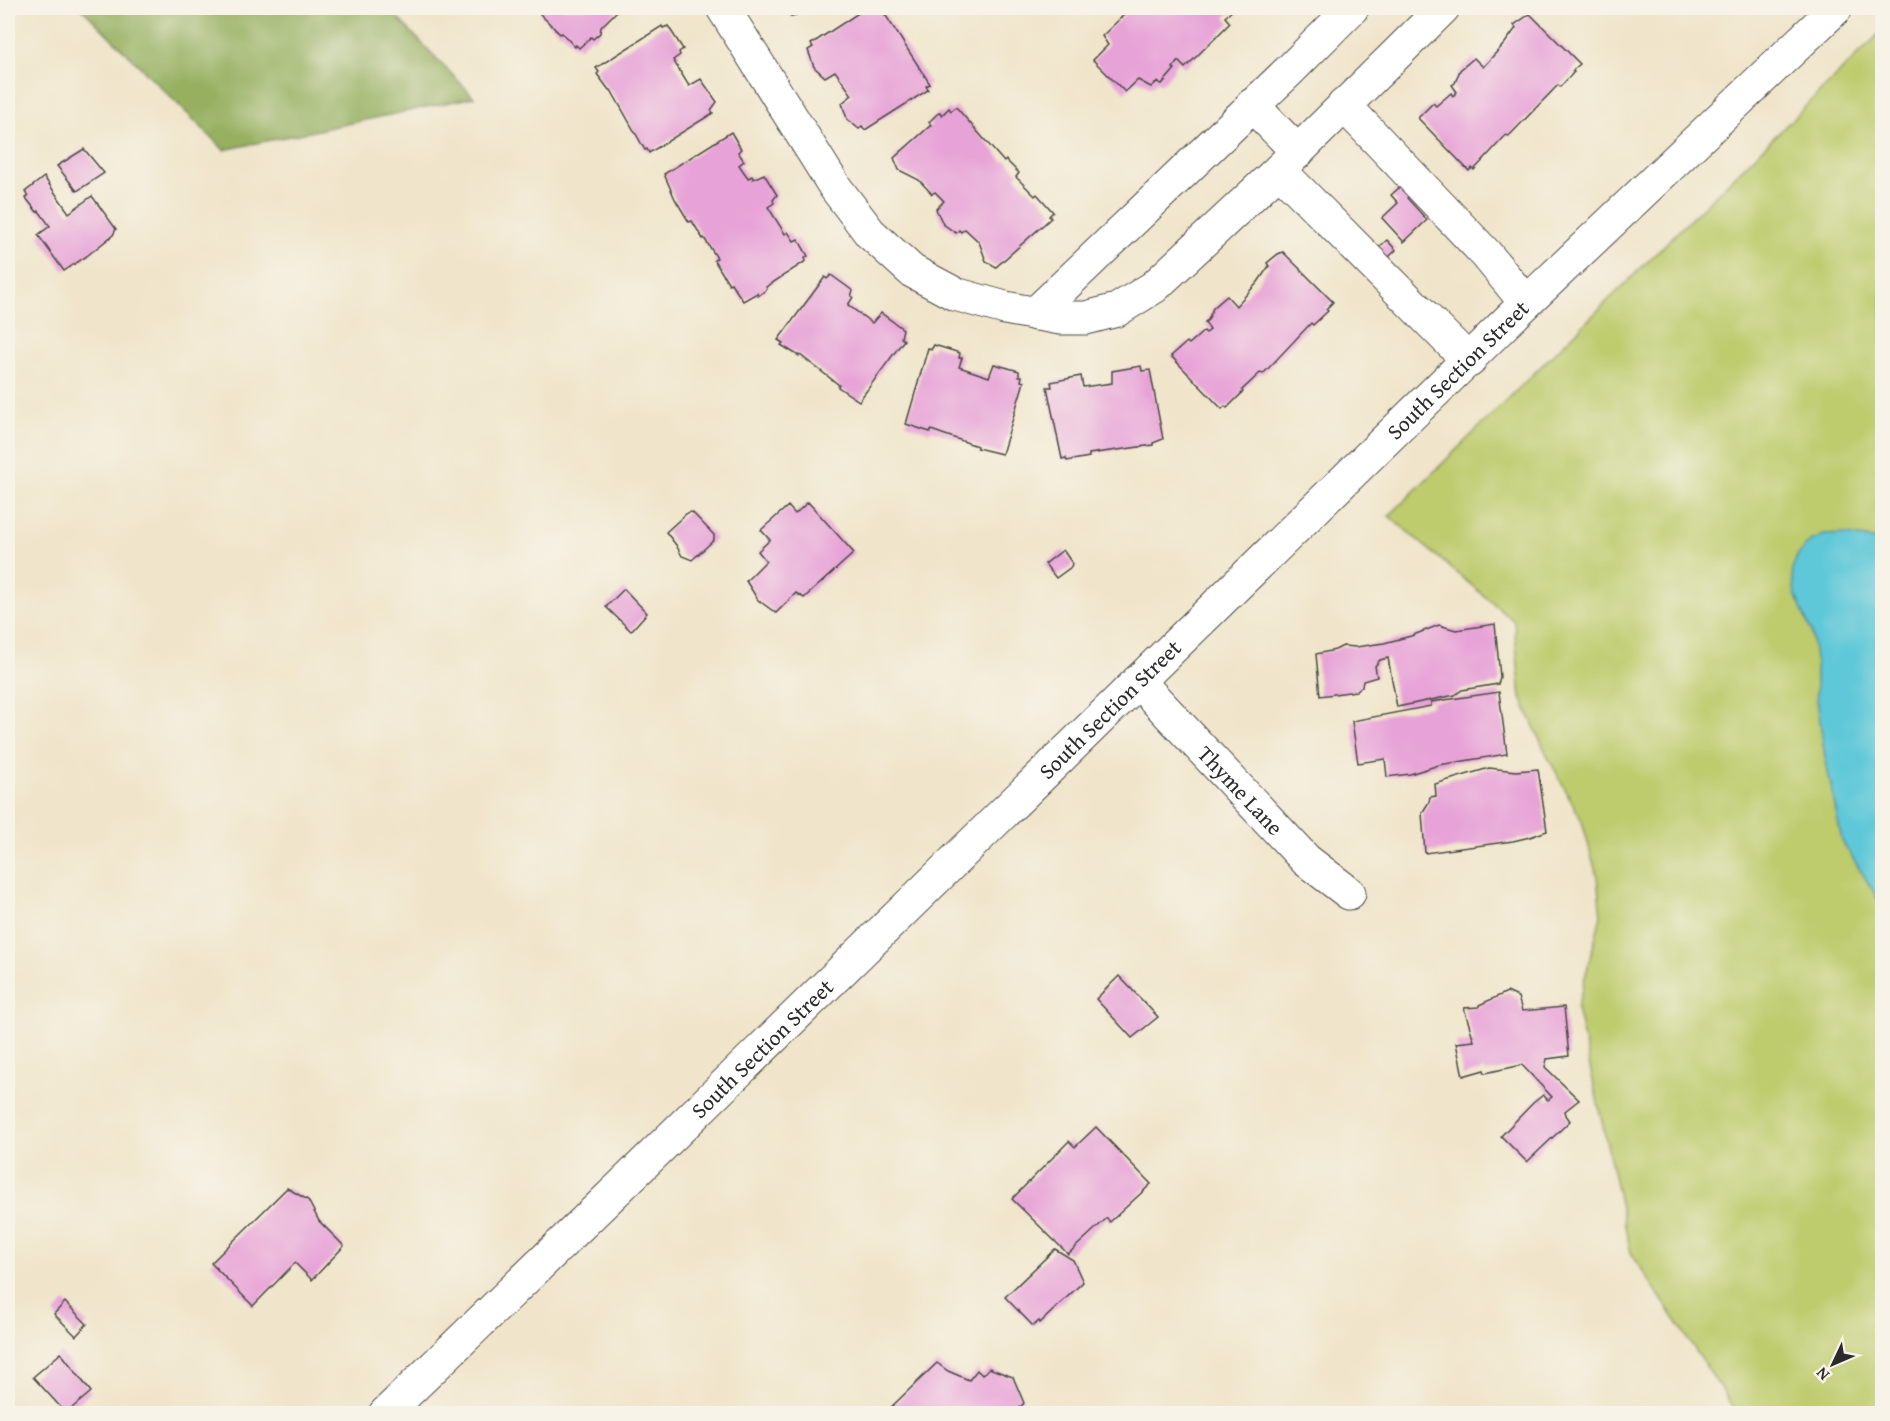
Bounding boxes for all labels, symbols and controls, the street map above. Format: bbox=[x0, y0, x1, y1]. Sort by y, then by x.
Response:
street label: South Section Street bbox=[1379, 293, 1536, 447]
street label: South Section Street bbox=[1031, 632, 1188, 786]
street label: Thyme Lane bbox=[1190, 738, 1291, 842]
street label: South Section Street bbox=[684, 971, 840, 1126]
north arrow bbox=[1803, 1334, 1863, 1394]
text: N bbox=[1810, 1362, 1835, 1387]

